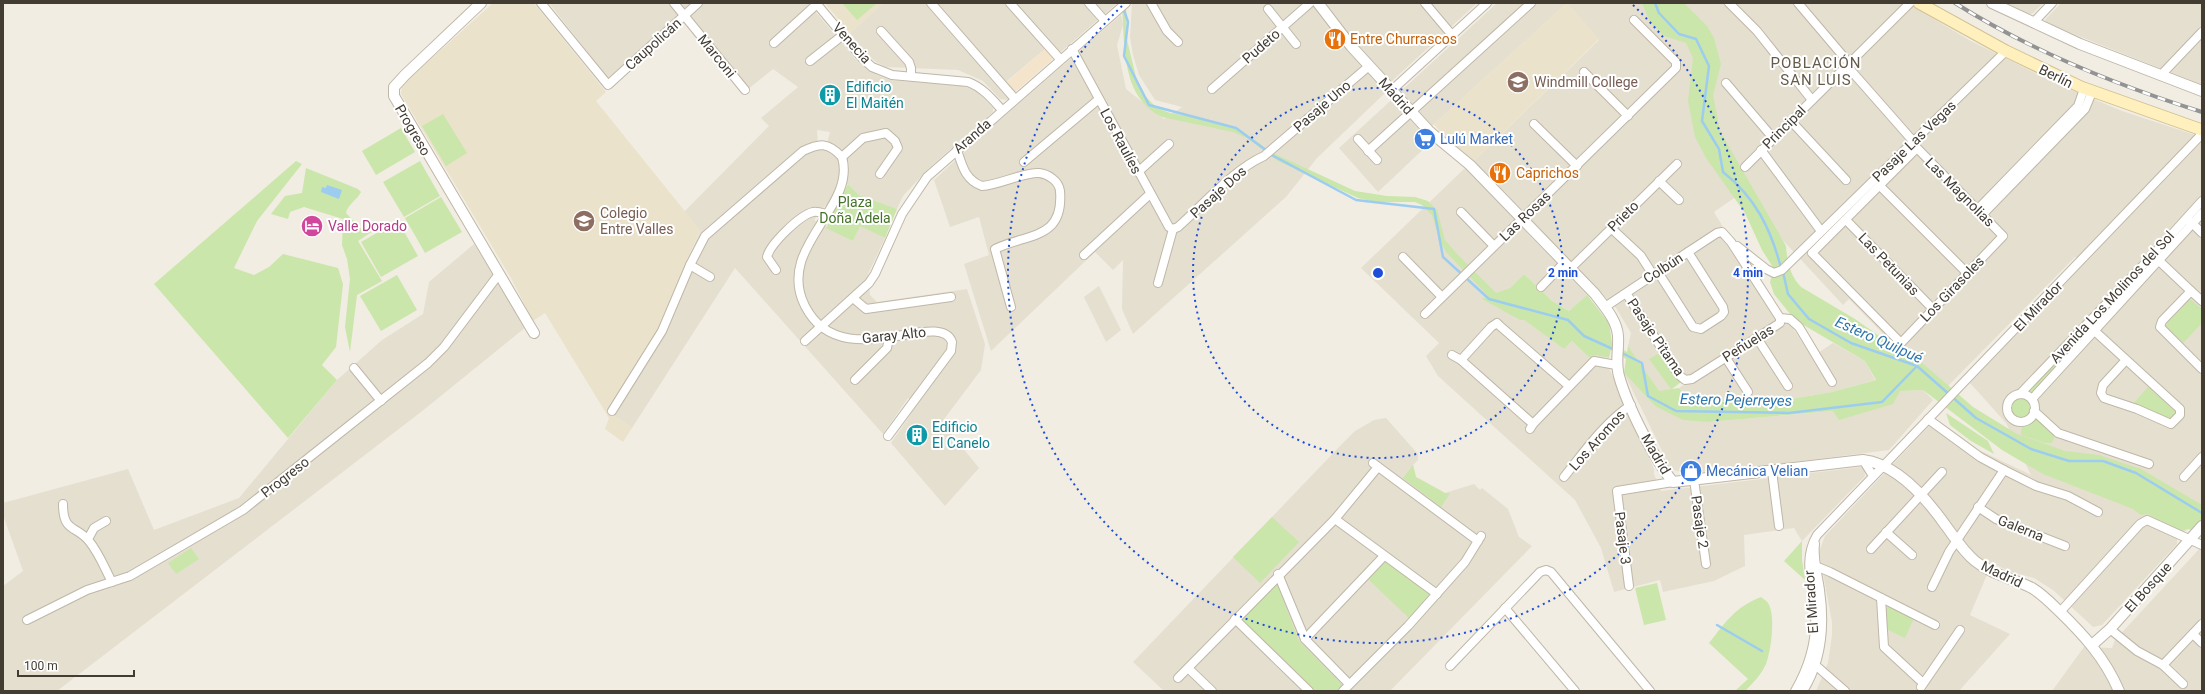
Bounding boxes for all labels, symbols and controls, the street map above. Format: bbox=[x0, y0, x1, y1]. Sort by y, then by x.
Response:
street label: Caupolicán bbox=[622, 15, 684, 73]
street label: Venecia bbox=[829, 19, 875, 67]
street label: Pudeto bbox=[1239, 25, 1283, 67]
restaurant icon: Entre Churrascos bbox=[1322, 26, 1348, 52]
street label: Marconi bbox=[695, 31, 739, 81]
place label: Entre Churrascos bbox=[1350, 31, 1457, 47]
district label: POBLACIÓN SAN LUIS bbox=[1771, 54, 1861, 89]
street label: Berlín bbox=[2037, 61, 2075, 91]
school or university icon: Windmill College bbox=[1505, 69, 1531, 95]
street label: Madrid bbox=[1375, 74, 1417, 118]
place label: Windmill College bbox=[1534, 74, 1638, 90]
street label: Pasaje Uno bbox=[1290, 77, 1354, 135]
place label: Edificio El Maitén bbox=[846, 79, 904, 111]
building icon: Edificio El Maitén bbox=[817, 82, 843, 108]
street label: Pasaje Las Vegas bbox=[1869, 97, 1959, 185]
street label: Progreso bbox=[392, 102, 434, 158]
street label: Principal bbox=[1759, 102, 1809, 152]
street label: Los Raulíes bbox=[1097, 106, 1145, 176]
street label: Aranda bbox=[950, 115, 994, 157]
supermarket icon: Lulú Market bbox=[1412, 126, 1438, 152]
place label: Lulú Market bbox=[1440, 131, 1514, 147]
street label: Las Magnolias bbox=[1922, 154, 1998, 230]
restaurant icon: Caprichos bbox=[1487, 160, 1513, 186]
street label: Pasaje Dos bbox=[1187, 163, 1249, 221]
place label: Caprichos bbox=[1516, 165, 1579, 181]
street label: Las Rosas bbox=[1496, 188, 1554, 244]
park label: Plaza Doña Adela bbox=[819, 194, 891, 226]
street label: Prieto bbox=[1604, 197, 1642, 235]
place label: Colegio Entre Valles bbox=[600, 205, 673, 237]
school or university icon: Colegio Entre Valles bbox=[571, 208, 597, 234]
hotel icon: Valle Dorado bbox=[299, 213, 325, 239]
place label: Valle Dorado bbox=[328, 218, 407, 234]
street label: Avenida Los Molinos del Sol bbox=[2047, 228, 2177, 366]
street label: Las Petunias bbox=[1855, 230, 1923, 298]
street label: Colbún bbox=[1640, 249, 1686, 287]
street label: Los Girasoles bbox=[1917, 253, 1987, 325]
centre of rings bbox=[1371, 266, 1385, 280]
text: 2 min bbox=[1548, 266, 1578, 280]
text: 4 min bbox=[1733, 266, 1763, 280]
street label: El Mirador bbox=[2010, 278, 2066, 334]
street label: Pasaje Pitama bbox=[1624, 295, 1688, 379]
water label: Estero Quilpué bbox=[1832, 313, 1926, 367]
street label: Peñuelas bbox=[1719, 321, 1777, 365]
street label: Garay Alto bbox=[861, 324, 927, 346]
water label: Estero Pejerreyes bbox=[1680, 390, 1792, 410]
street label: Los Aromos bbox=[1566, 407, 1628, 473]
place label: Edificio El Canelo bbox=[932, 419, 990, 451]
building icon: Edificio El Canelo bbox=[904, 422, 930, 448]
street label: Madrid bbox=[1638, 431, 1674, 477]
street label: Progreso bbox=[258, 453, 312, 501]
shop icon: Mecánica Velian bbox=[1678, 458, 1704, 484]
place label: Mecánica Velian bbox=[1706, 463, 1808, 479]
street label: Pasaje 2 bbox=[1688, 494, 1712, 550]
street label: Pasaje 3 bbox=[1612, 511, 1634, 565]
street label: Galerna bbox=[1996, 512, 2046, 544]
street label: Madrid bbox=[1979, 557, 2025, 591]
street label: El Bosque bbox=[2121, 559, 2175, 615]
street label: El Mirador bbox=[1801, 570, 1821, 634]
scale bar bbox=[18, 652, 134, 678]
text: 100 m bbox=[24, 659, 58, 673]

